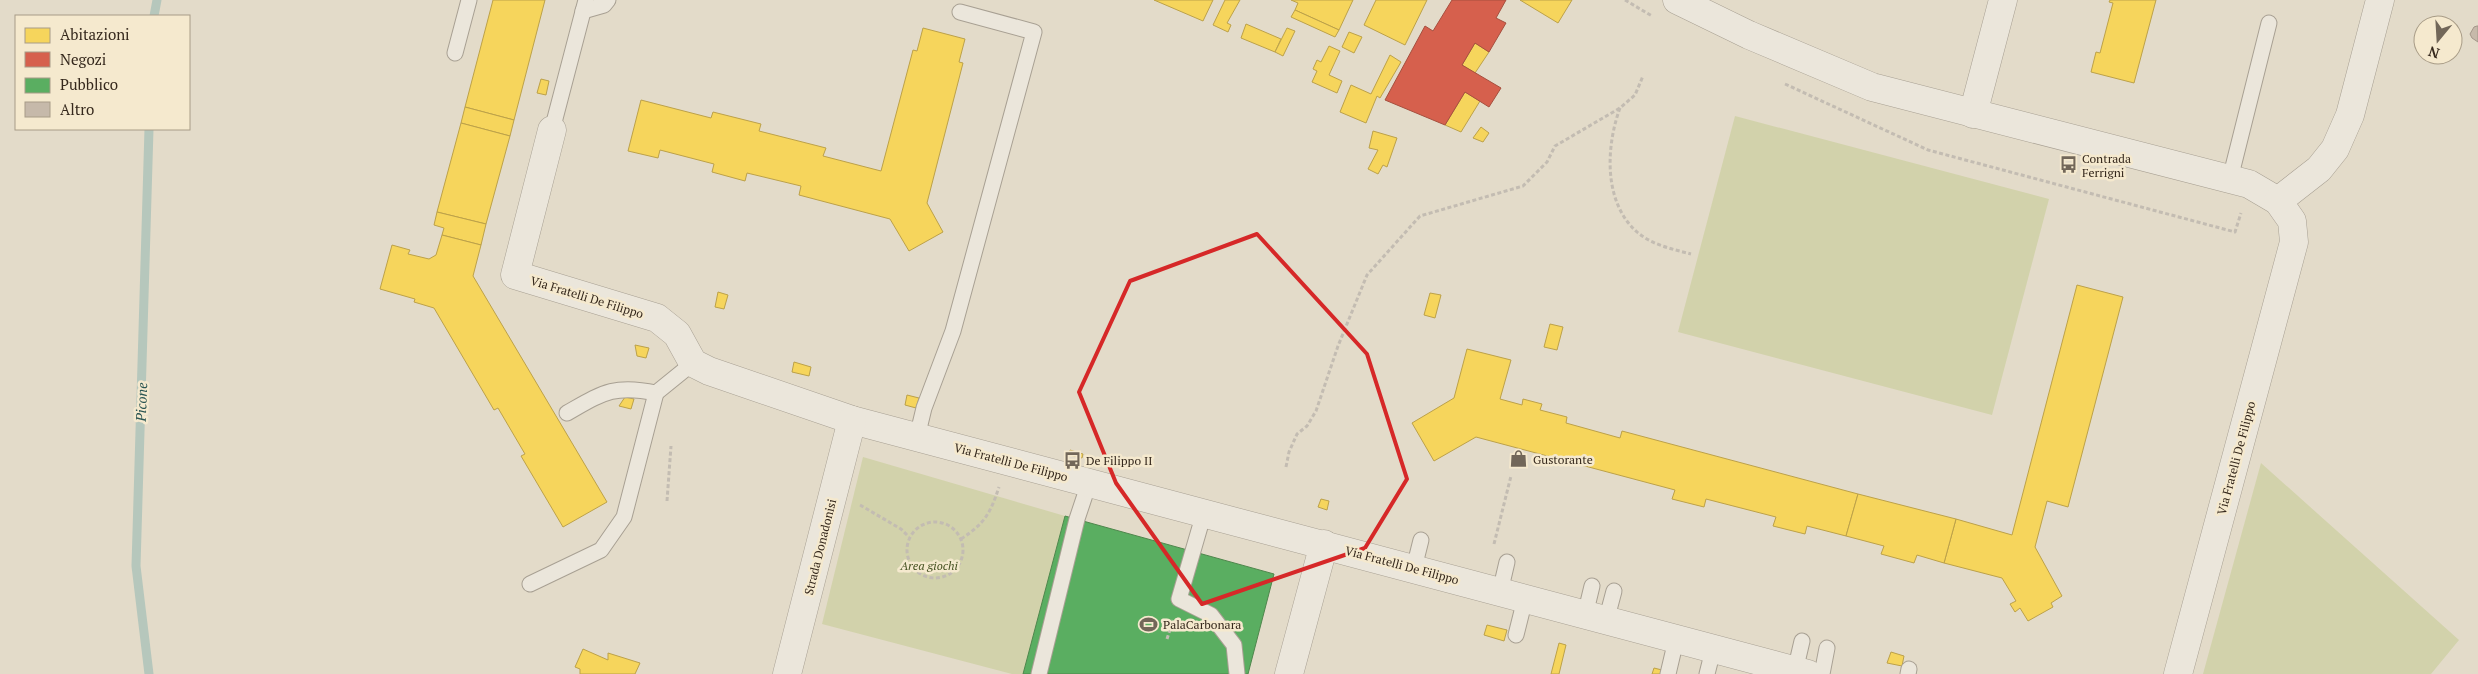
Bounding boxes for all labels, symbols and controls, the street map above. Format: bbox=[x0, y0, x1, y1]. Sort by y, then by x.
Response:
legend bbox=[15, 15, 190, 130]
north arrow bbox=[2413, 15, 2463, 65]
text: Abitazioni bbox=[60, 24, 130, 44]
text: N bbox=[2425, 42, 2442, 64]
text: Negozi bbox=[60, 49, 106, 69]
text: Pubblico bbox=[60, 74, 118, 94]
text: Altro bbox=[60, 99, 94, 119]
place label: Contrada Ferrigni bbox=[2082, 151, 2131, 180]
bus stop icon: Contrada Ferrigni bbox=[2058, 155, 2078, 175]
street label: Via Fratelli De Filippo bbox=[529, 273, 646, 321]
water label: Picone bbox=[131, 381, 151, 423]
street label: Via Fratelli De Filippo bbox=[2214, 399, 2259, 517]
street label: Via Fratelli De Filippo bbox=[952, 440, 1070, 485]
shop icon: Gustorante bbox=[1509, 449, 1529, 469]
bus stop icon: De Filippo II bbox=[1062, 450, 1082, 470]
place label: Gustorante bbox=[1533, 452, 1593, 467]
place label: De Filippo II bbox=[1086, 453, 1152, 468]
street label: Strada Donadonisi bbox=[801, 497, 839, 597]
street label: Via Fratelli De Filippo bbox=[1343, 543, 1461, 588]
park label: Area giochi bbox=[899, 558, 958, 573]
sports icon: PalaCarbonara bbox=[1139, 614, 1159, 634]
place label: PalaCarbonara bbox=[1163, 617, 1241, 632]

